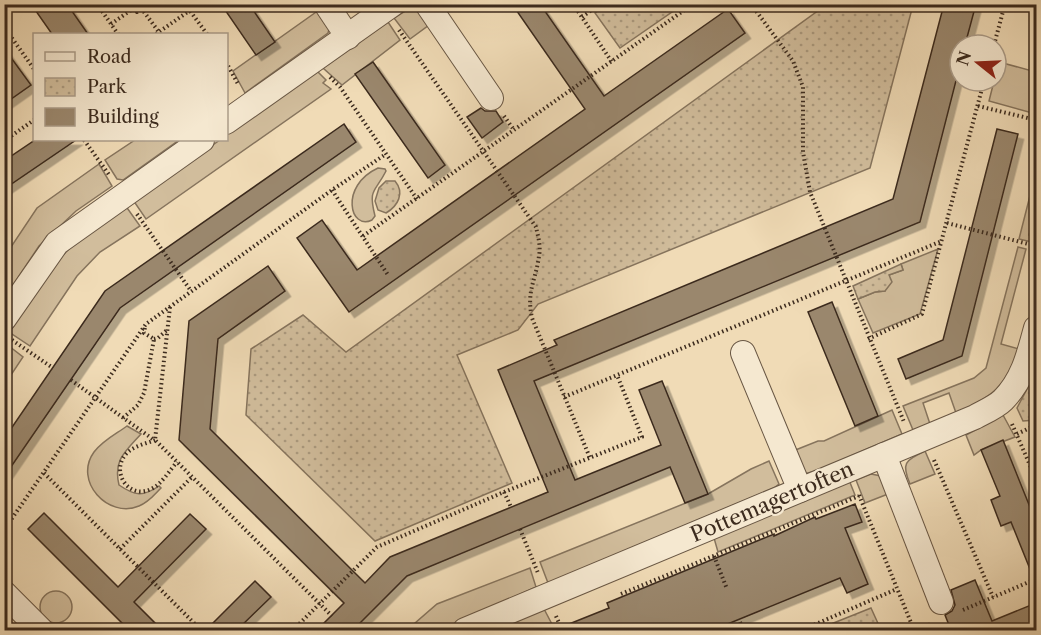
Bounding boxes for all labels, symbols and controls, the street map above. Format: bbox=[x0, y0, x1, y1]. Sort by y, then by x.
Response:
legend bbox=[33, 33, 228, 141]
north arrow bbox=[948, 33, 1008, 93]
text: Road bbox=[87, 46, 132, 68]
text: N bbox=[952, 49, 975, 68]
text: Park bbox=[87, 76, 128, 98]
text: Building bbox=[87, 106, 159, 128]
street label: Pottemagertoften bbox=[687, 456, 857, 547]

